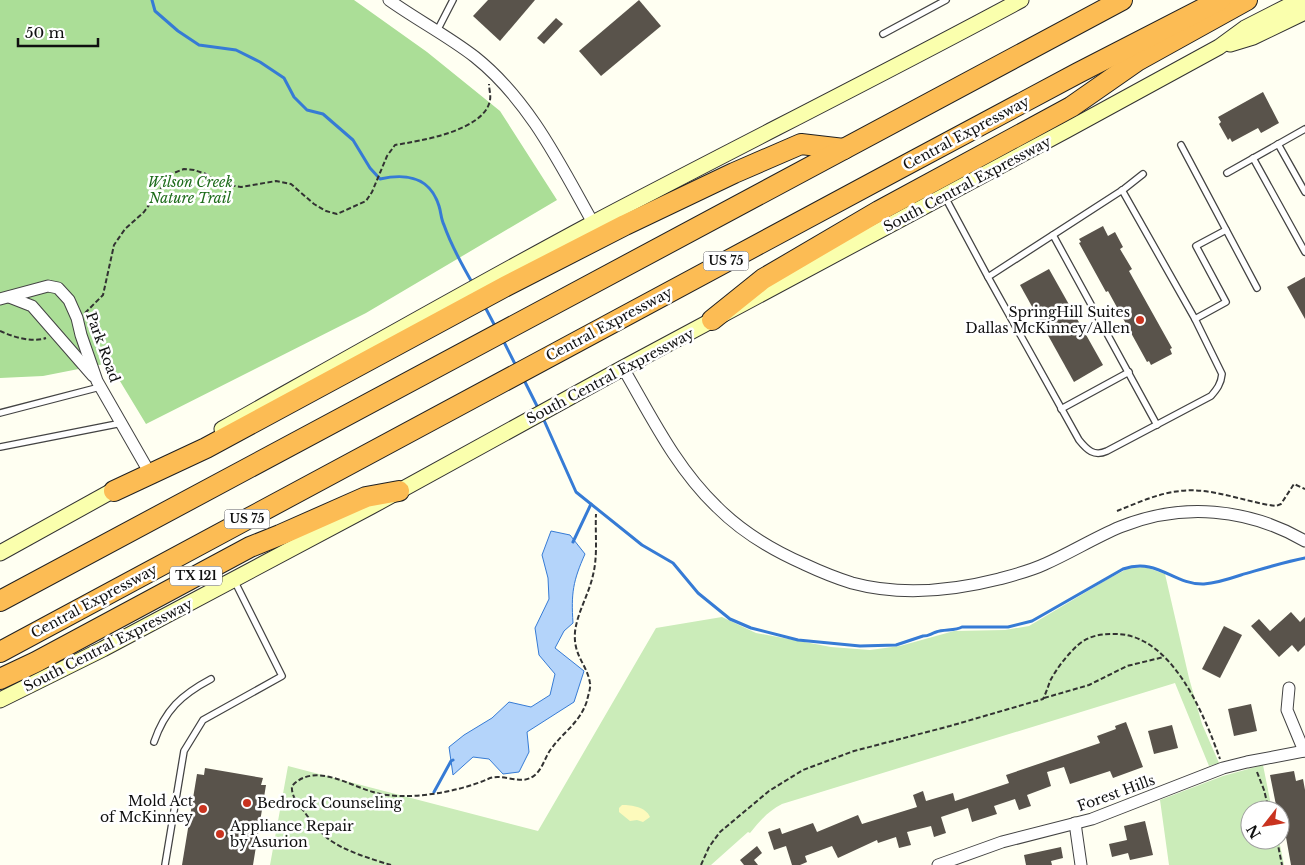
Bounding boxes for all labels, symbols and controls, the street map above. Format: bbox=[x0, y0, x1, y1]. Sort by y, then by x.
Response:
scale bar bbox=[18, 15, 98, 47]
text: 50 m bbox=[25, 23, 65, 42]
street label: Central Expressway bbox=[900, 92, 1032, 174]
street label: South Central Expressway bbox=[880, 132, 1054, 236]
park label: Wilson Creek Nature Trail bbox=[147, 173, 233, 207]
road number: US 75 bbox=[704, 252, 748, 270]
street label: Central Expressway bbox=[543, 283, 675, 365]
place label: SpringHill Suites Dallas McKinney/Allen bbox=[965, 303, 1130, 337]
street label: Park Road bbox=[82, 309, 124, 385]
marker: SpringHill Suites Dallas McKinney/Allen bbox=[1134, 314, 1146, 326]
street label: South Central Expressway bbox=[523, 324, 697, 428]
road number: US 75 bbox=[224, 509, 270, 528]
street label: Central Expressway bbox=[28, 560, 160, 642]
road number: TX 121 bbox=[170, 566, 222, 586]
street label: South Central Expressway bbox=[20, 594, 196, 696]
street label: Forest Hills bbox=[1075, 771, 1157, 815]
place label: Mold Act of McKinney bbox=[100, 792, 194, 826]
place label: Bedrock Counseling bbox=[257, 794, 403, 812]
marker: Bedrock Counseling bbox=[241, 797, 253, 809]
north arrow bbox=[1240, 800, 1290, 850]
marker: Mold Act of McKinney bbox=[197, 803, 209, 815]
place label: Appliance Repair by Asurion bbox=[229, 817, 354, 851]
text: N bbox=[1243, 821, 1265, 842]
marker: Appliance Repair by Asurion bbox=[214, 828, 226, 840]

